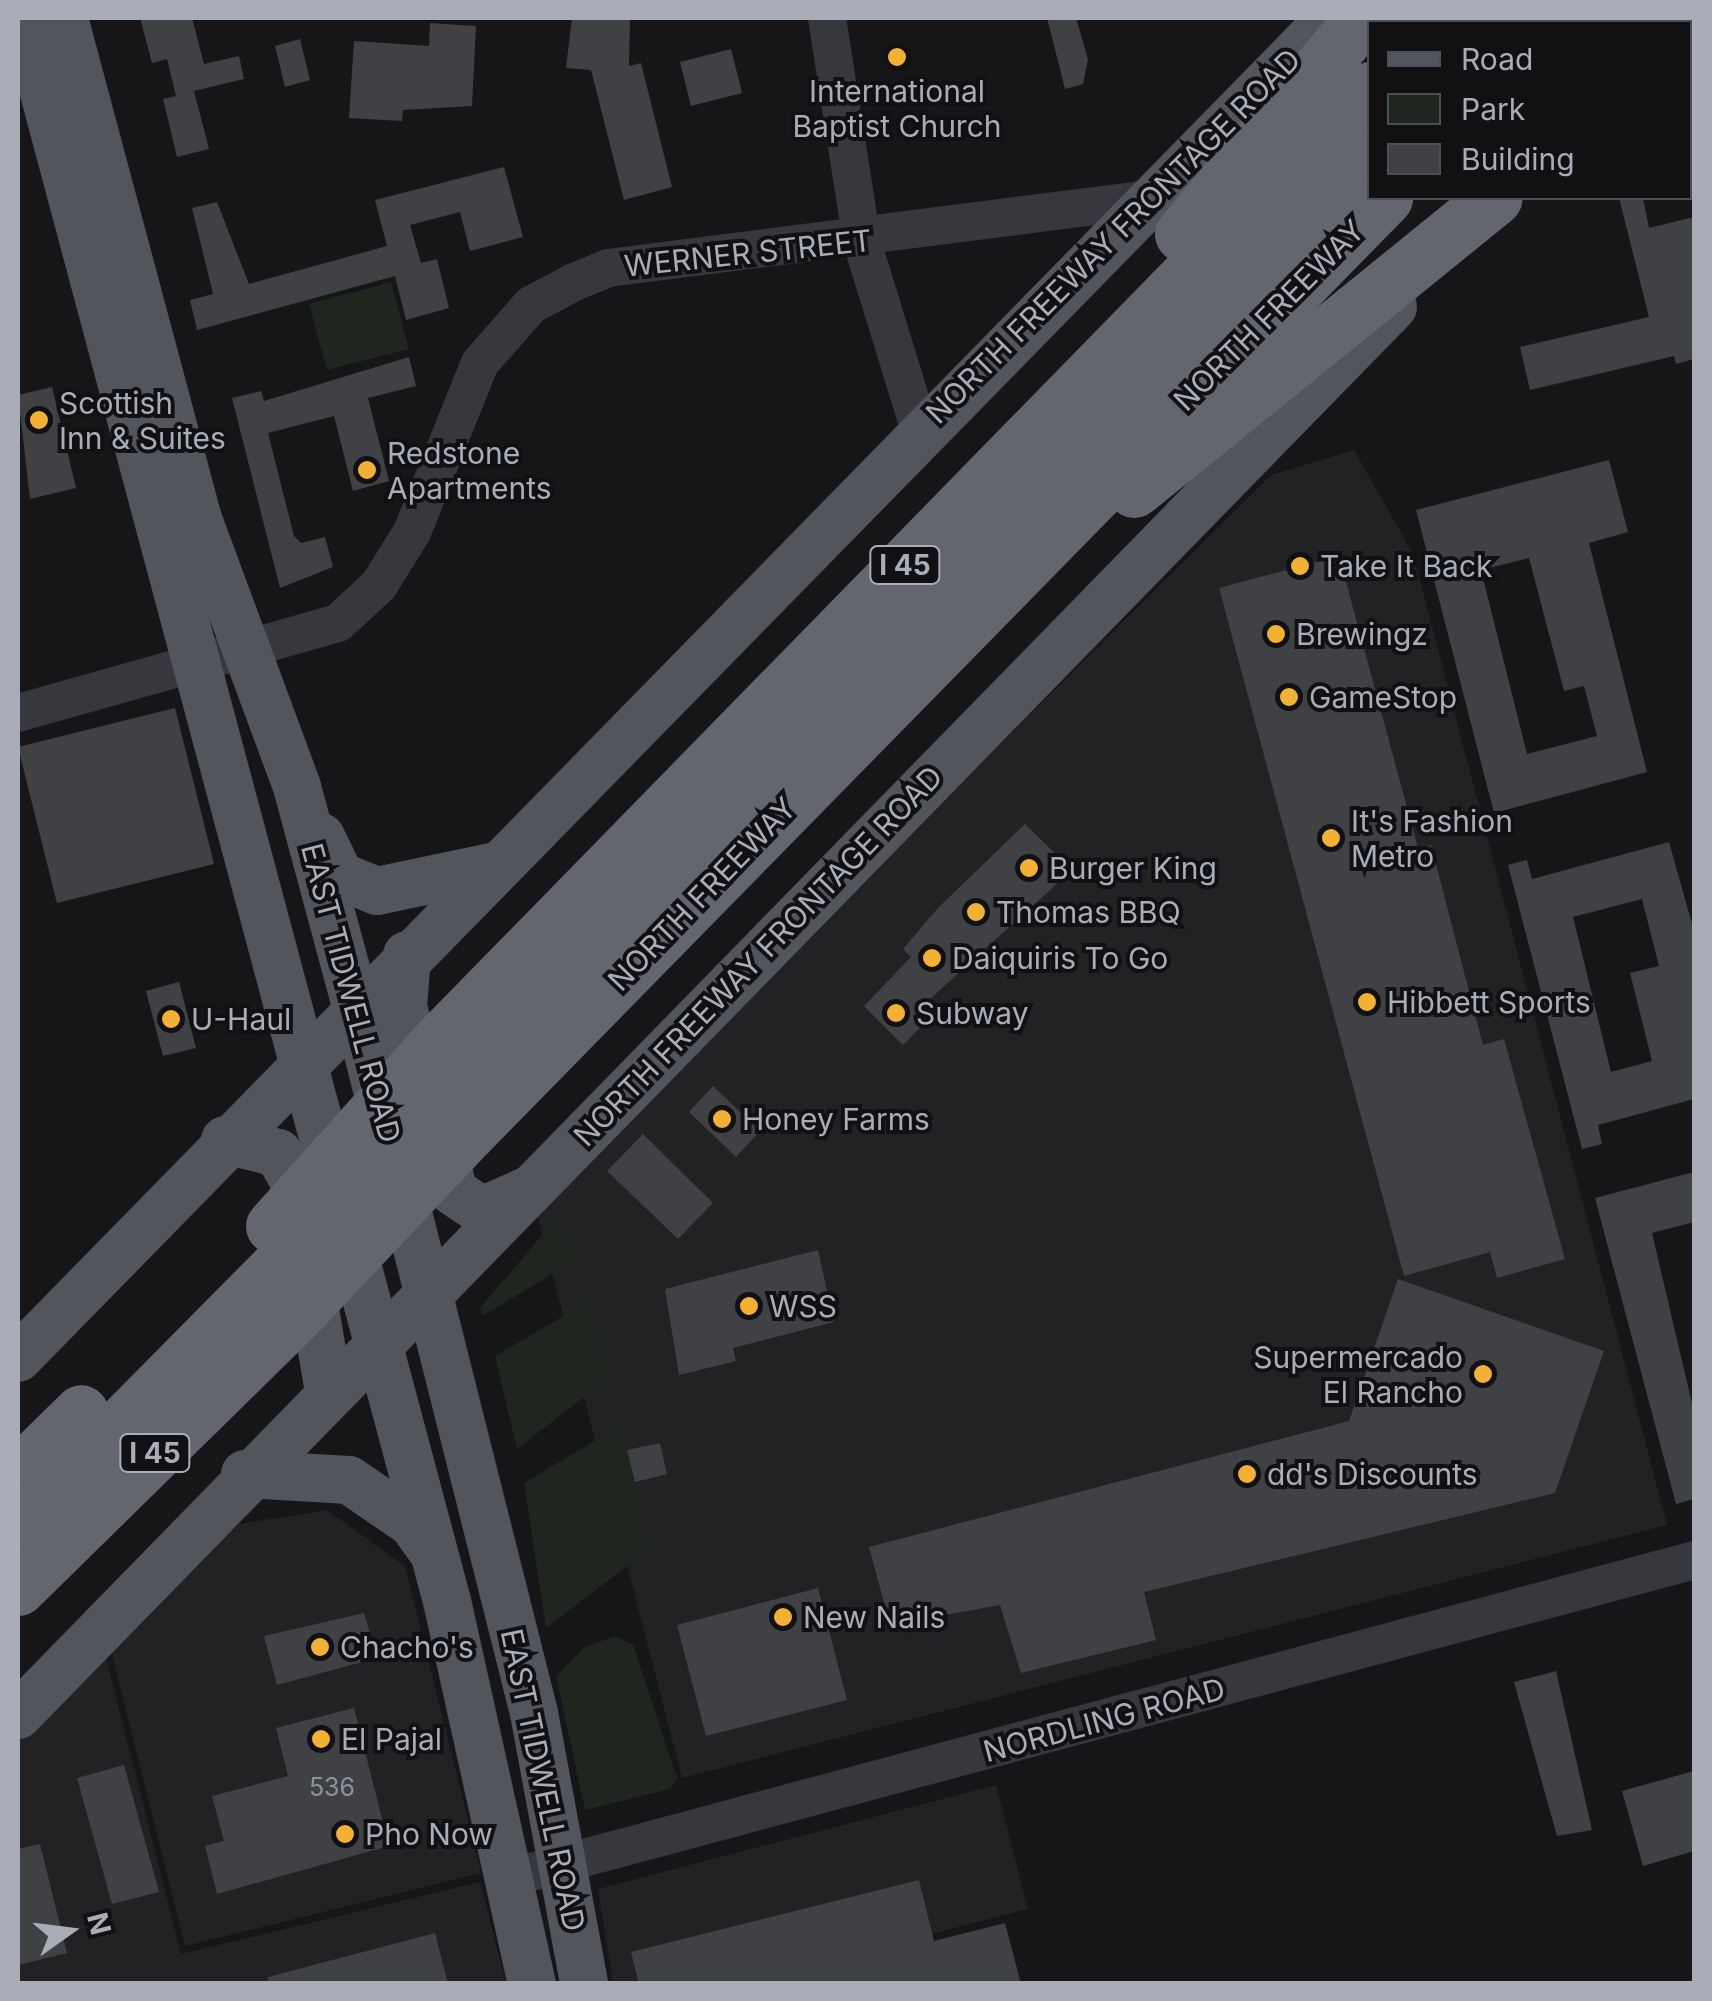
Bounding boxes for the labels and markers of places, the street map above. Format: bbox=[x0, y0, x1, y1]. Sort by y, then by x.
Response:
marker: International Baptist Church bbox=[886, 46, 908, 68]
place label: International Baptist Church bbox=[792, 73, 1002, 144]
place label: Scottish Inn & Suites bbox=[59, 385, 226, 456]
marker: Scottish Inn & Suites bbox=[28, 409, 50, 431]
place label: Redstone Apartments bbox=[387, 435, 552, 506]
marker: Redstone Apartments bbox=[356, 459, 378, 481]
place label: Take It Back bbox=[1320, 548, 1493, 584]
marker: Take It Back bbox=[1289, 555, 1311, 577]
place label: Brewingz bbox=[1296, 616, 1428, 652]
marker: Brewingz bbox=[1265, 623, 1287, 645]
place label: GameStop bbox=[1309, 679, 1457, 715]
marker: GameStop bbox=[1278, 686, 1300, 708]
place label: It's Fashion Metro bbox=[1351, 803, 1513, 874]
marker: It's Fashion Metro bbox=[1320, 827, 1342, 849]
place label: Burger King bbox=[1049, 850, 1217, 886]
marker: Burger King bbox=[1018, 857, 1040, 879]
place label: Thomas BBQ bbox=[996, 894, 1181, 930]
marker: Thomas BBQ bbox=[965, 901, 987, 923]
place label: Daiquiris To Go bbox=[952, 940, 1168, 976]
marker: Daiquiris To Go bbox=[921, 947, 943, 969]
place label: Hibbett Sports bbox=[1387, 984, 1591, 1020]
marker: Hibbett Sports bbox=[1356, 991, 1378, 1013]
place label: Subway bbox=[916, 995, 1029, 1031]
place label: U-Haul bbox=[191, 1001, 291, 1037]
marker: Subway bbox=[885, 1002, 907, 1024]
marker: U-Haul bbox=[160, 1008, 182, 1030]
place label: Honey Farms bbox=[742, 1101, 930, 1137]
marker: Honey Farms bbox=[711, 1108, 733, 1130]
place label: WSS bbox=[769, 1288, 837, 1324]
marker: WSS bbox=[738, 1295, 760, 1317]
place label: Supermercado El Rancho bbox=[1253, 1339, 1463, 1410]
marker: Supermercado El Rancho bbox=[1472, 1363, 1494, 1385]
place label: dd's Discounts bbox=[1267, 1456, 1478, 1492]
marker: dd's Discounts bbox=[1236, 1463, 1258, 1485]
place label: New Nails bbox=[803, 1599, 945, 1635]
marker: New Nails bbox=[772, 1606, 794, 1628]
place label: Chacho's bbox=[340, 1629, 474, 1665]
marker: Chacho's bbox=[309, 1636, 331, 1658]
place label: El Pajal bbox=[341, 1721, 442, 1757]
marker: El Pajal bbox=[310, 1728, 332, 1750]
place label: Pho Now bbox=[365, 1816, 493, 1852]
marker: Pho Now bbox=[334, 1823, 356, 1845]

